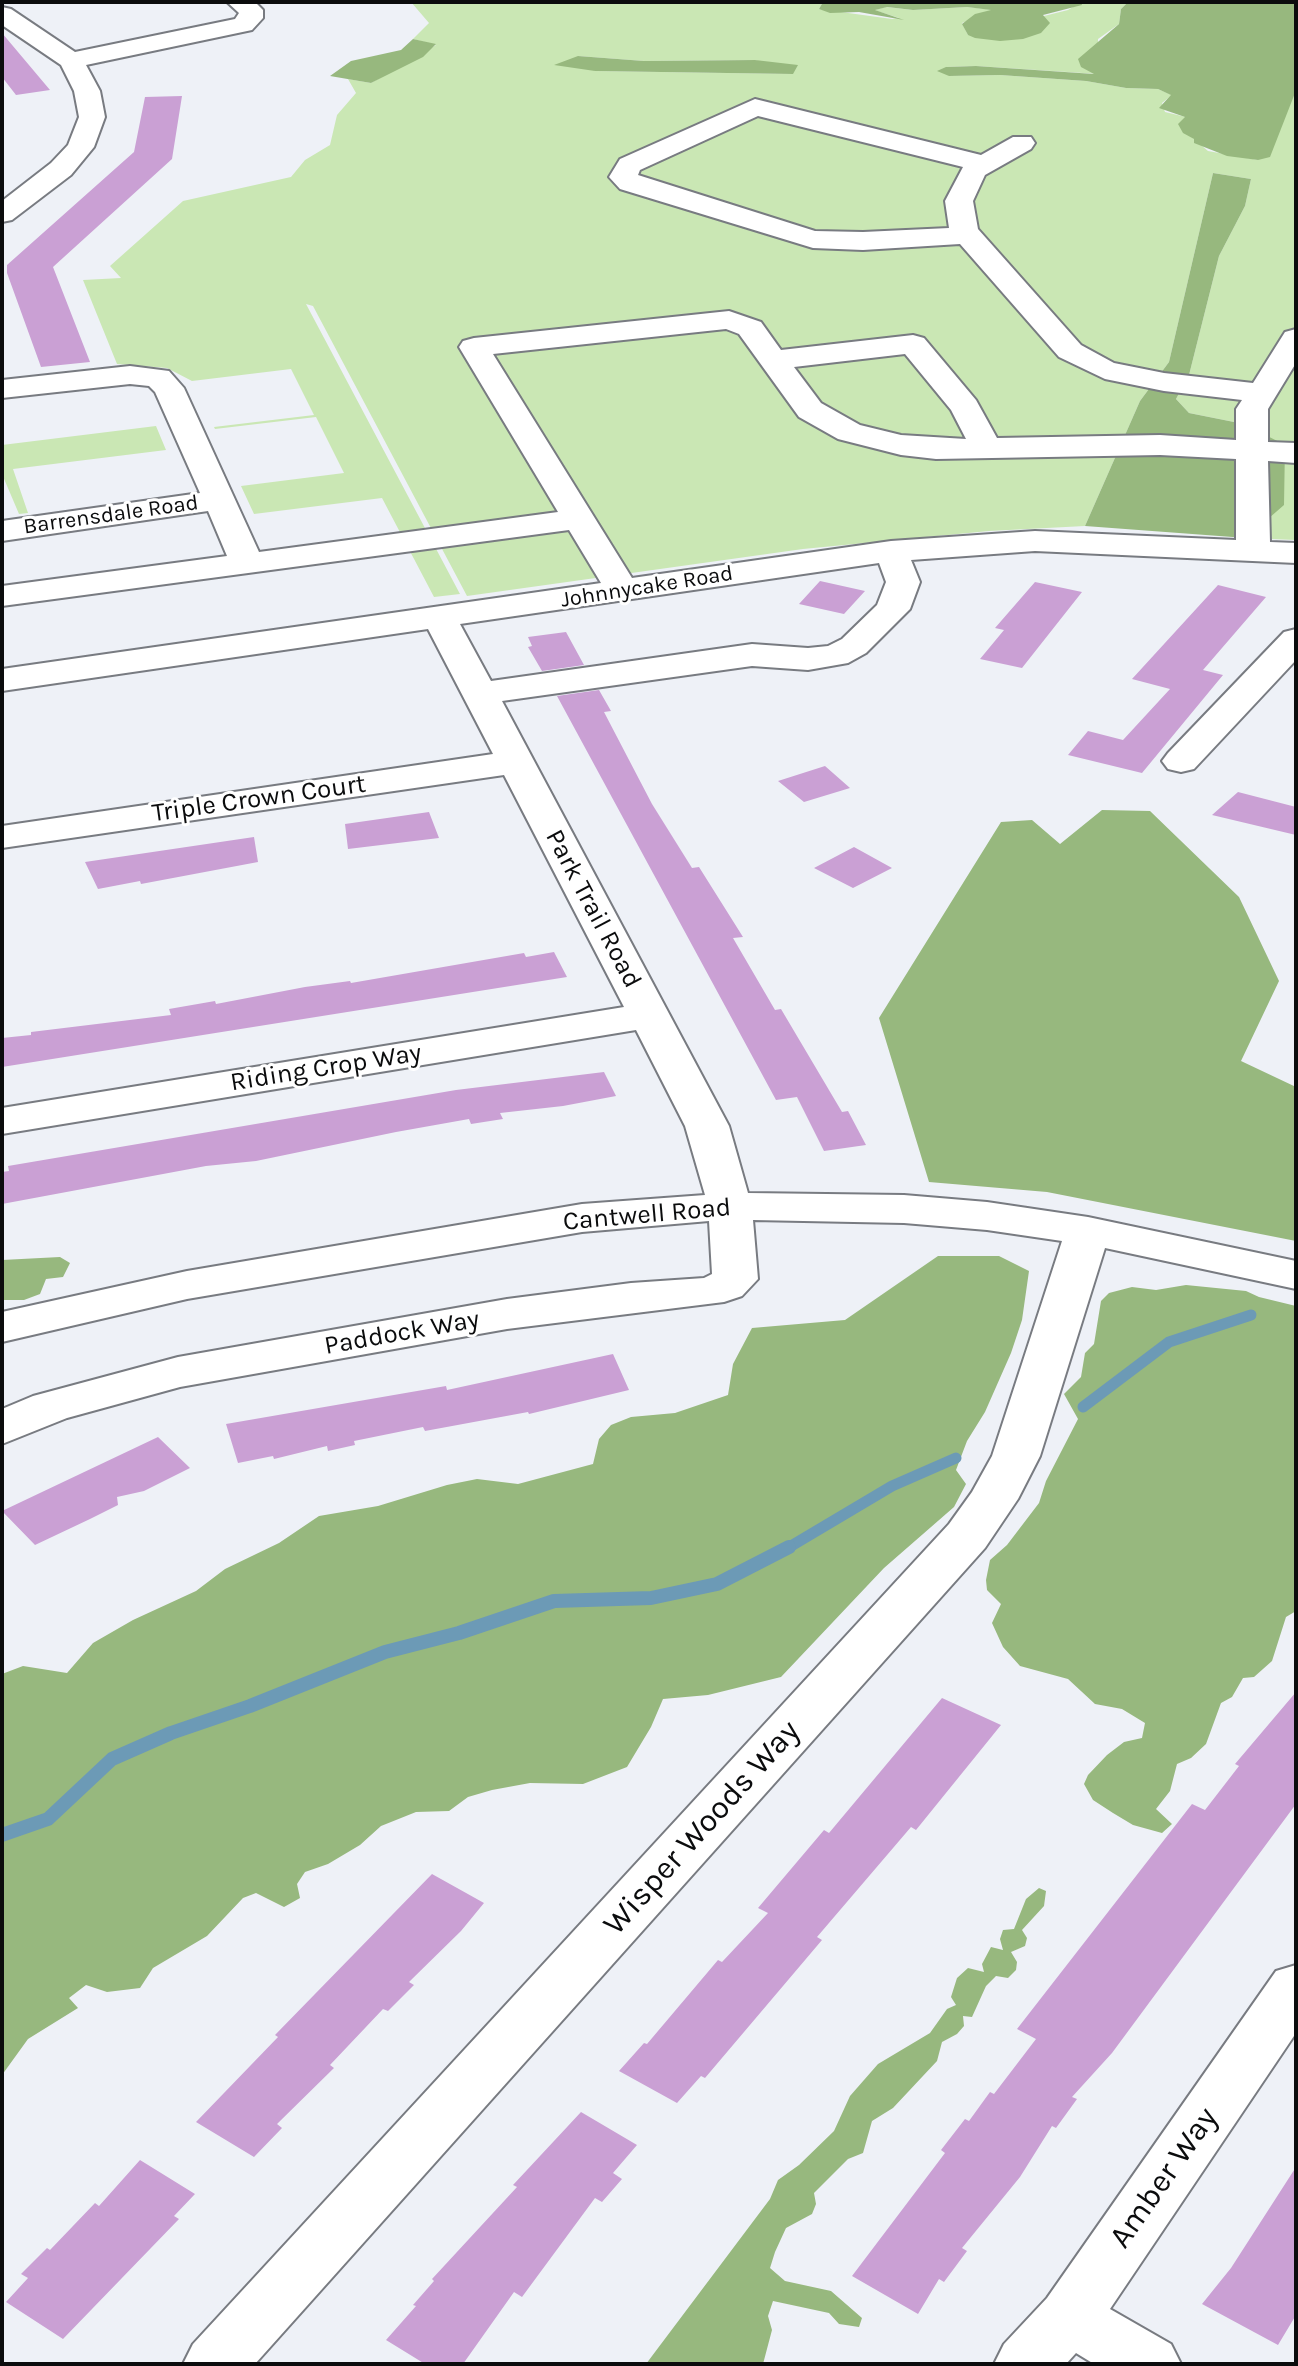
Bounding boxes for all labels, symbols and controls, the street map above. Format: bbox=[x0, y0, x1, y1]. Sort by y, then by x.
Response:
street label: Barrensdale Road bbox=[22, 490, 200, 540]
street label: Johnnycake Road bbox=[559, 560, 735, 614]
street label: Triple Crown Court bbox=[150, 769, 368, 829]
street label: Park Trail Road bbox=[538, 825, 648, 993]
street label: Riding Crop Way bbox=[228, 1037, 424, 1099]
street label: Cantwell Road bbox=[562, 1192, 732, 1238]
street label: Paddock Way bbox=[322, 1304, 482, 1362]
street label: Wisper Woods Way bbox=[596, 1713, 808, 1943]
street label: Amber Way bbox=[1102, 2100, 1226, 2256]

